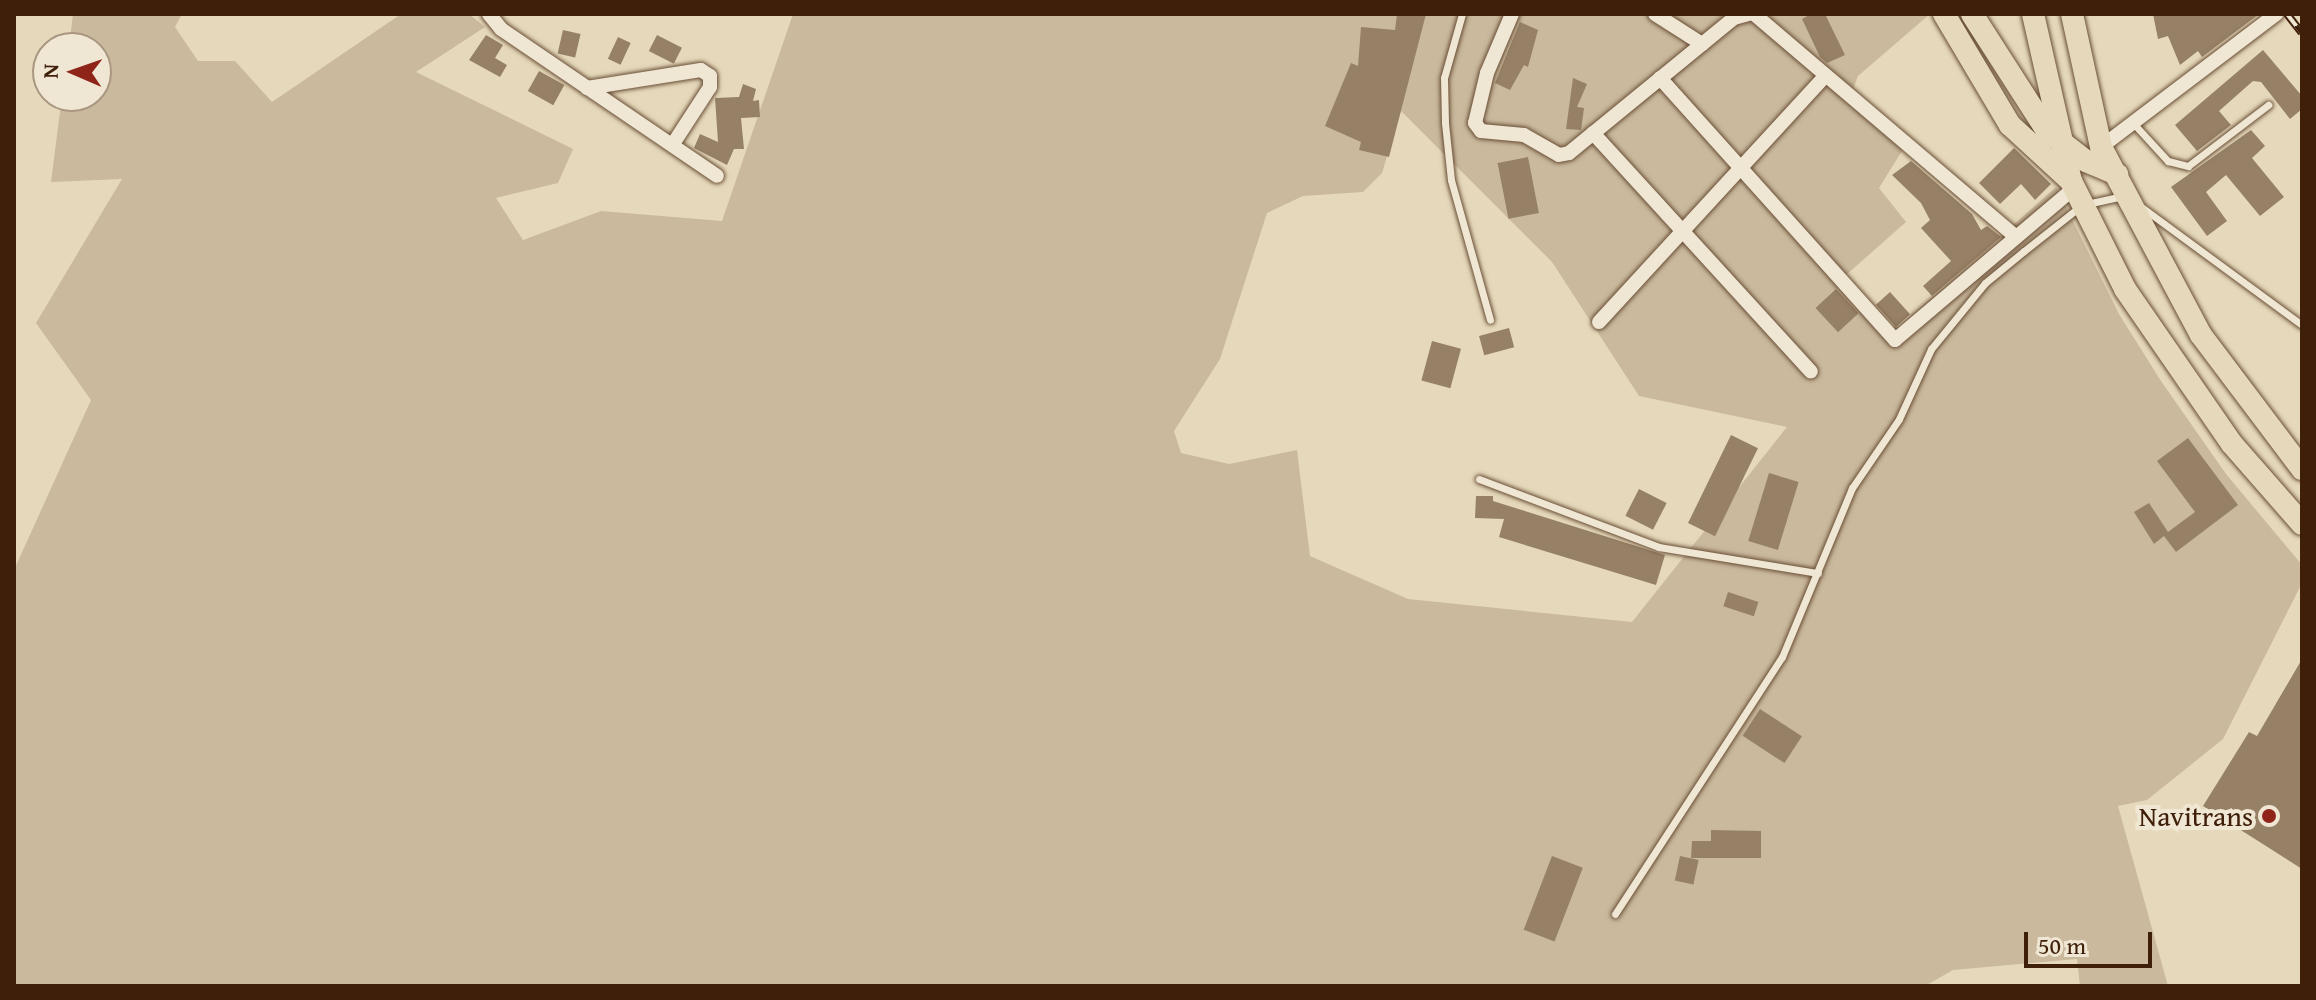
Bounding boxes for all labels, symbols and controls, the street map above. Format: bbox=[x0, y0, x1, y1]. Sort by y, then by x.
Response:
north arrow bbox=[32, 32, 112, 112]
text: N bbox=[34, 63, 66, 79]
place label: Navitrans bbox=[2139, 799, 2253, 833]
marker: Navitrans bbox=[2260, 807, 2278, 825]
scale bar bbox=[2028, 916, 2156, 966]
text: 50 m bbox=[2038, 928, 2086, 963]

